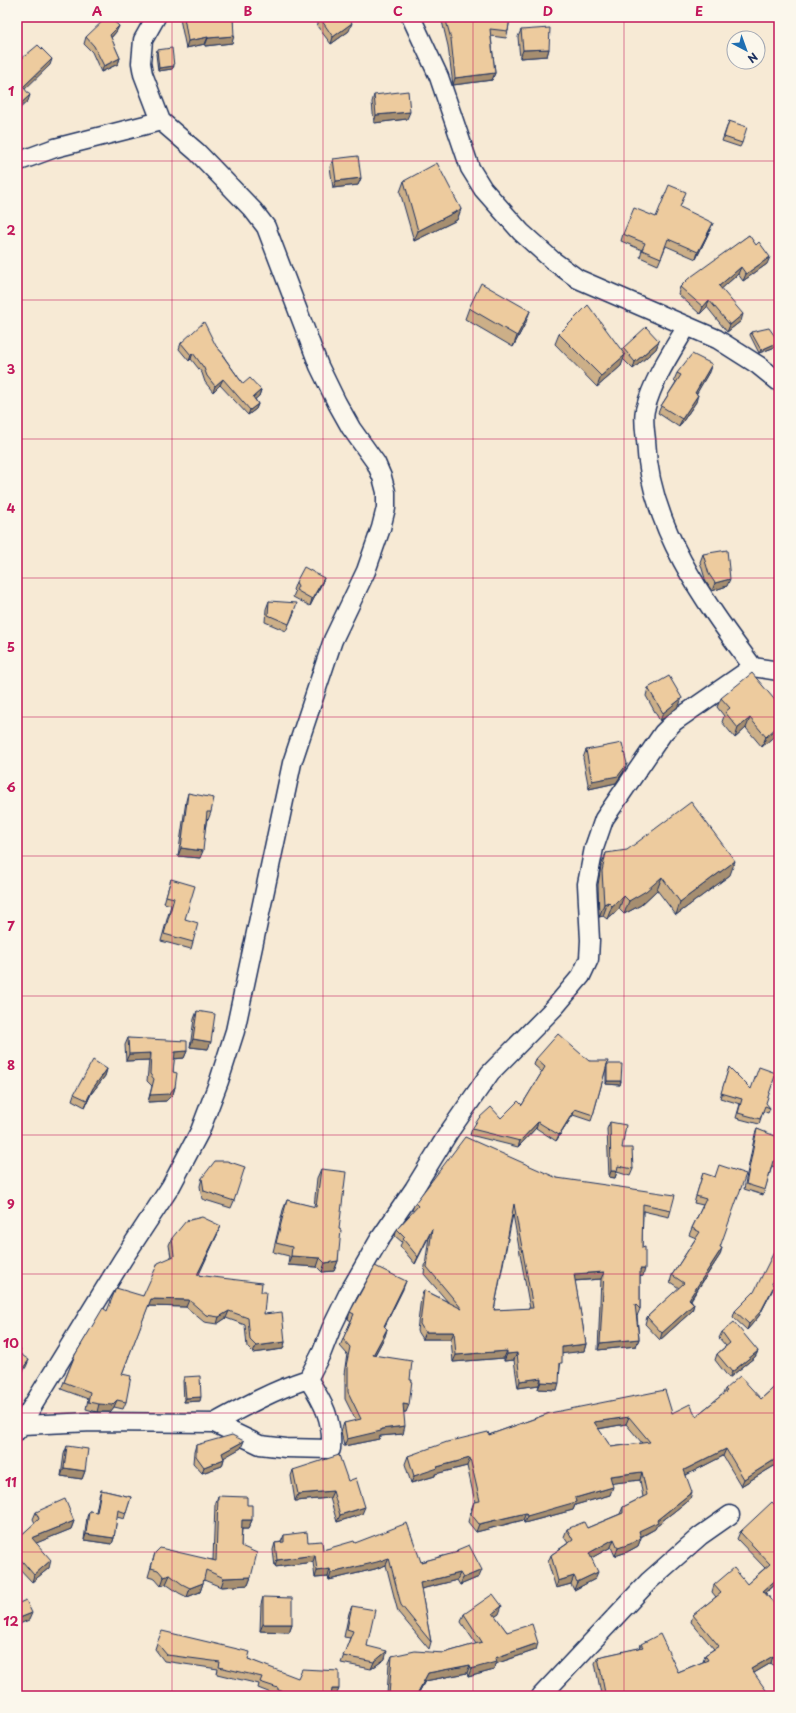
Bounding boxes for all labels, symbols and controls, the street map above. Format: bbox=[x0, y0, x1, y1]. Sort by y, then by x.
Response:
text: A bbox=[92, 1, 102, 20]
text: B bbox=[244, 1, 253, 20]
text: C bbox=[393, 1, 403, 20]
text: D bbox=[543, 1, 553, 20]
text: E bbox=[695, 1, 703, 20]
north arrow bbox=[726, 30, 766, 70]
text: N bbox=[744, 49, 762, 67]
text: 1 bbox=[8, 81, 14, 100]
text: 2 bbox=[6, 220, 16, 239]
text: 3 bbox=[7, 359, 16, 378]
text: 4 bbox=[7, 498, 16, 517]
text: 5 bbox=[7, 637, 15, 656]
text: 6 bbox=[6, 777, 16, 796]
text: 7 bbox=[7, 916, 15, 935]
text: 8 bbox=[7, 1055, 15, 1074]
text: 9 bbox=[7, 1194, 15, 1213]
text: 10 bbox=[3, 1333, 19, 1352]
text: 11 bbox=[5, 1472, 17, 1491]
text: 12 bbox=[3, 1611, 19, 1630]

